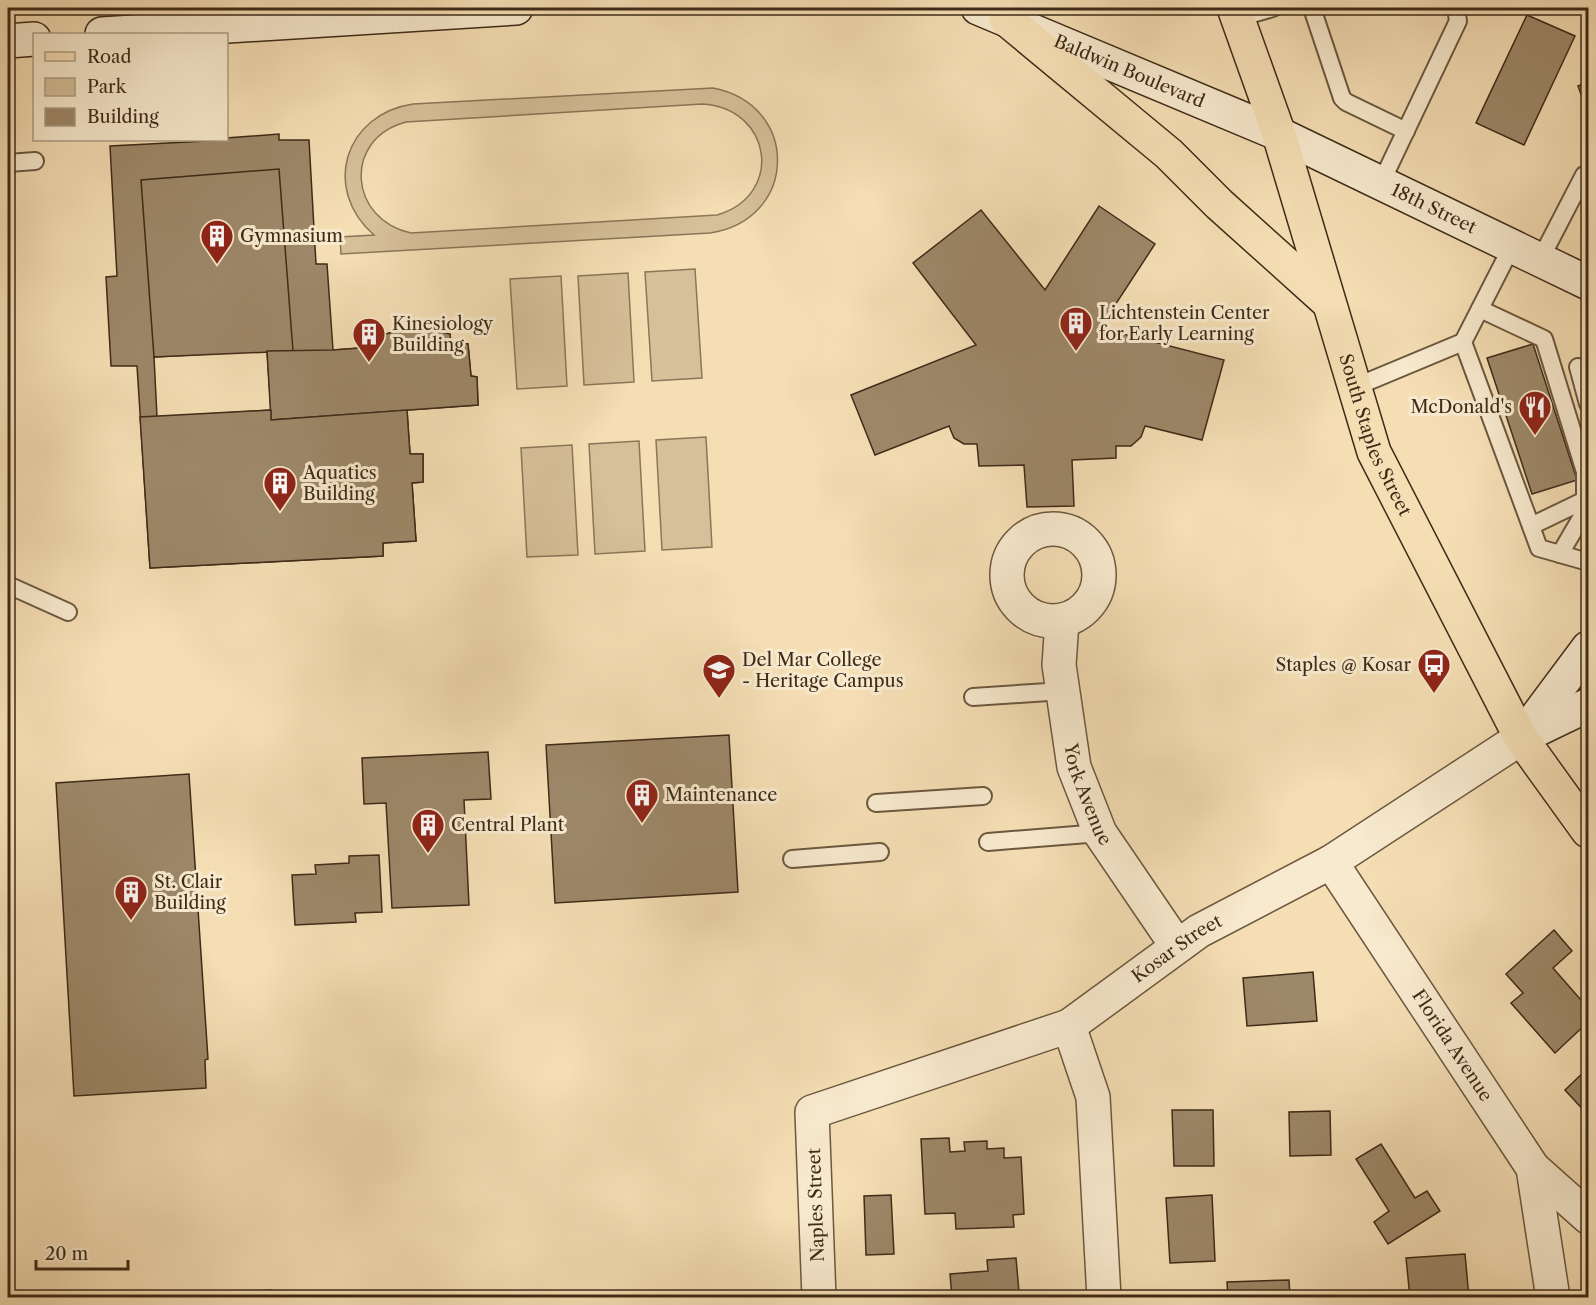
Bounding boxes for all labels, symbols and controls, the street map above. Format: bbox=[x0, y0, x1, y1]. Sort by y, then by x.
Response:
street label: Baldwin Boulevard bbox=[1051, 30, 1208, 113]
legend bbox=[33, 33, 228, 141]
text: Road bbox=[87, 46, 132, 68]
text: Park bbox=[87, 76, 128, 98]
text: Building bbox=[87, 106, 159, 128]
street label: 18th Street bbox=[1388, 179, 1480, 239]
building icon: Gymnasium bbox=[199, 218, 235, 265]
place label: Gymnasium bbox=[240, 225, 343, 247]
place label: Lichtenstein Center for Early Learning bbox=[1099, 302, 1270, 345]
building icon: Lichtenstein Center for Early Learning bbox=[1058, 305, 1094, 352]
place label: Kinesiology Building bbox=[392, 313, 494, 356]
building icon: Kinesiology Building bbox=[351, 316, 387, 363]
street label: South Staples Street bbox=[1334, 351, 1416, 520]
restaurant icon: McDonald's bbox=[1517, 389, 1553, 436]
place label: McDonald's bbox=[1411, 396, 1512, 418]
place label: Aquatics Building bbox=[302, 462, 377, 505]
building icon: Aquatics Building bbox=[262, 465, 298, 512]
bus stop icon: Staples @ Kosar bbox=[1416, 647, 1452, 694]
place label: Del Mar College - Heritage Campus bbox=[742, 649, 903, 692]
school or university icon: Del Mar College - Heritage Campus bbox=[701, 652, 737, 699]
place label: Staples @ Kosar bbox=[1275, 654, 1411, 676]
street label: York Avenue bbox=[1059, 741, 1116, 850]
building icon: Maintenance bbox=[624, 777, 660, 824]
place label: Maintenance bbox=[665, 784, 777, 806]
building icon: Central Plant bbox=[410, 807, 446, 854]
place label: Central Plant bbox=[451, 814, 565, 836]
place label: St. Clair Building bbox=[154, 871, 226, 914]
building icon: St. Clair Building bbox=[113, 874, 149, 921]
street label: Kosar Street bbox=[1127, 910, 1226, 987]
street label: Florida Avenue bbox=[1407, 986, 1497, 1106]
street label: Naples Street bbox=[803, 1147, 829, 1262]
scale bar bbox=[36, 1233, 128, 1271]
text: 20 m bbox=[45, 1243, 89, 1265]

